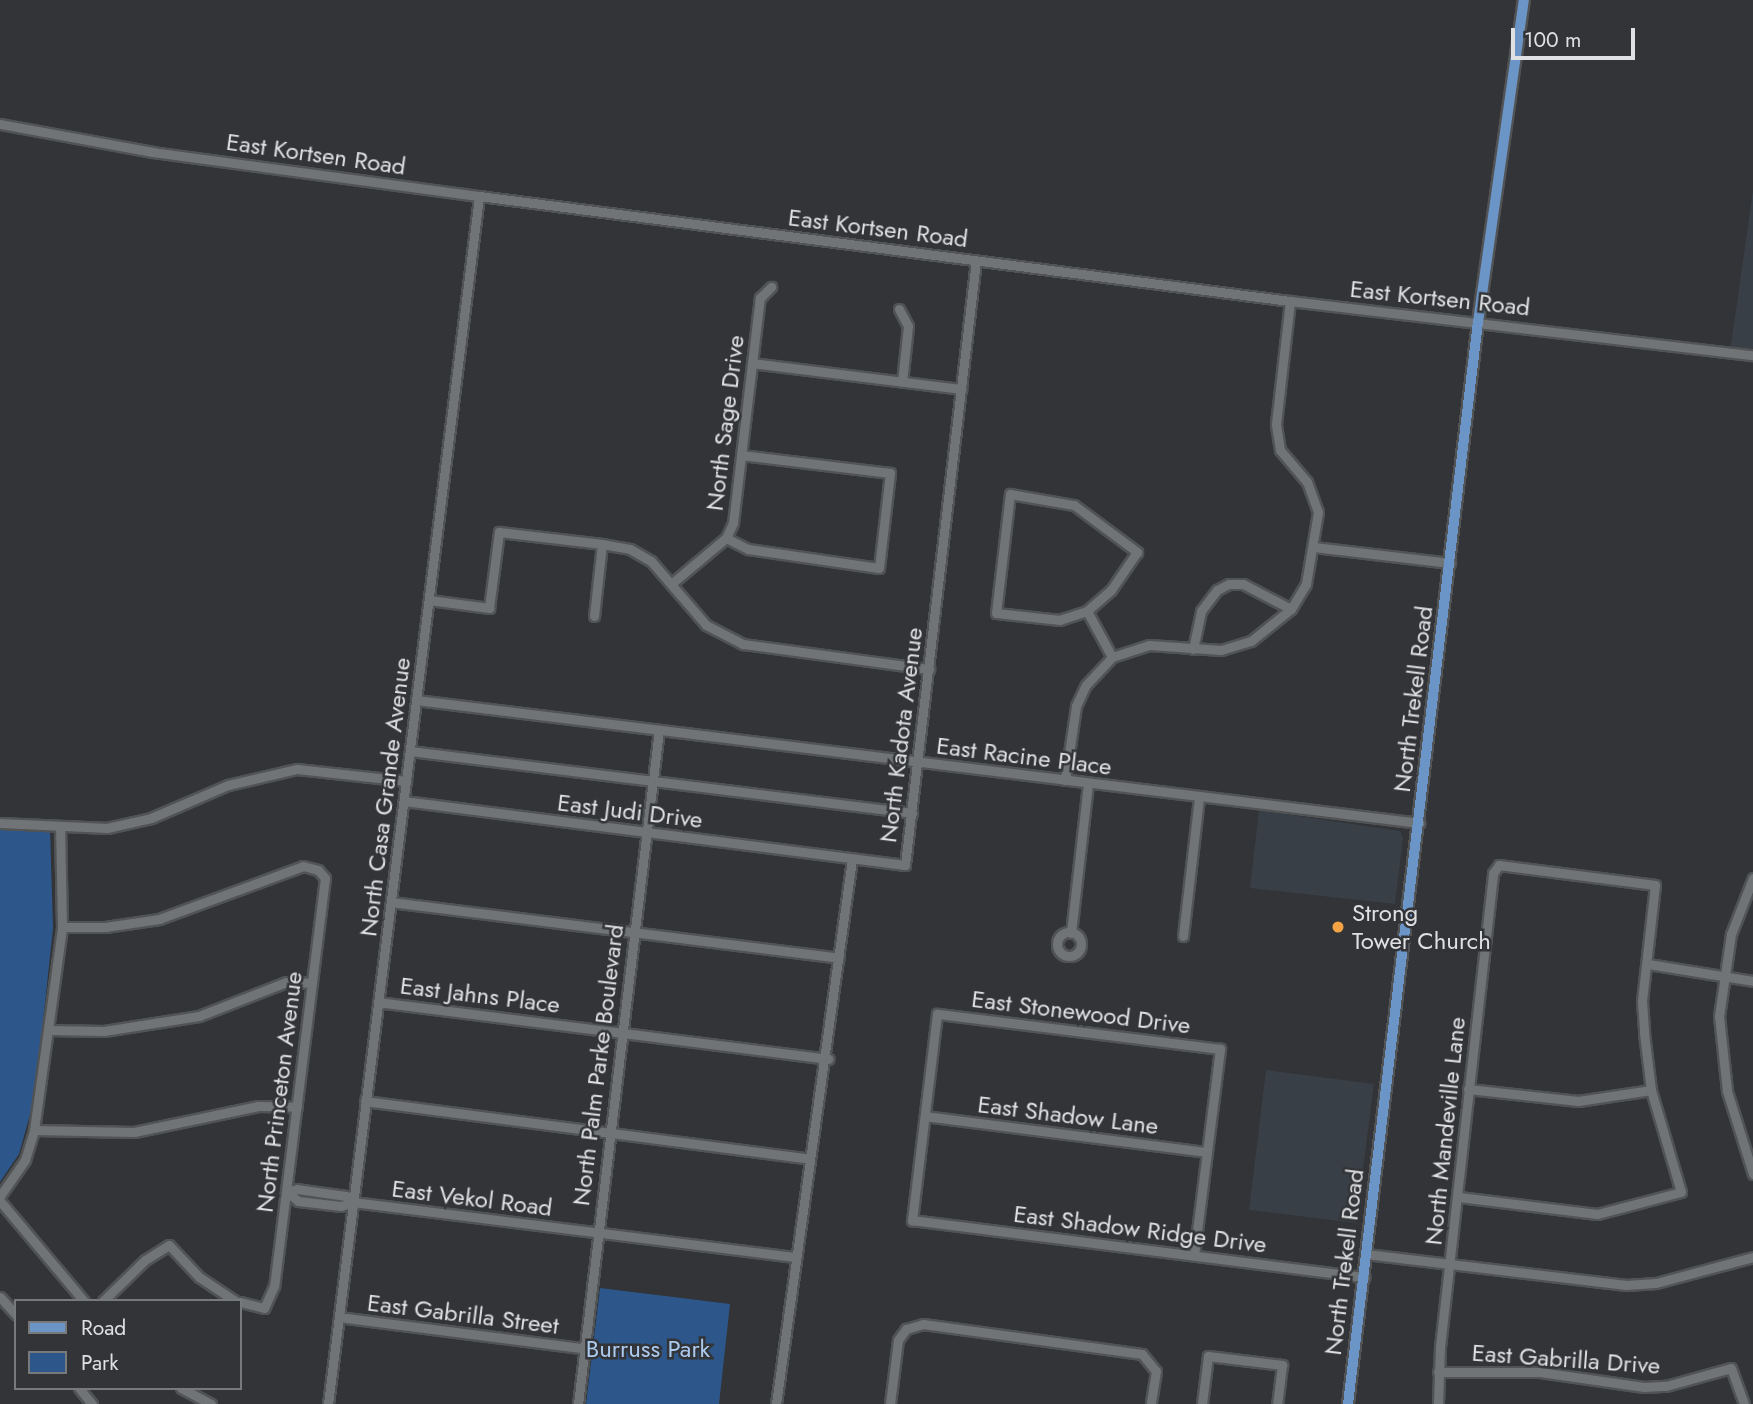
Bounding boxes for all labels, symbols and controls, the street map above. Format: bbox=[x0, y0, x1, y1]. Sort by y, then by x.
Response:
scale bar bbox=[1515, 14, 1639, 58]
text: 100 m bbox=[1524, 25, 1581, 55]
street label: East Kortsen Road bbox=[224, 127, 408, 181]
street label: East Kortsen Road bbox=[786, 203, 970, 253]
street label: East Kortsen Road bbox=[1349, 274, 1531, 322]
street label: North Sage Drive bbox=[700, 334, 750, 512]
street label: North Trekell Road bbox=[1387, 604, 1439, 794]
street label: North Kadota Avenue bbox=[874, 626, 928, 844]
street label: North Casa Grande Avenue bbox=[354, 656, 416, 938]
street label: East Racine Place bbox=[935, 731, 1113, 781]
street label: East Judi Drive bbox=[556, 788, 704, 834]
place label: Strong Tower Church bbox=[1352, 899, 1491, 955]
marker: Strong Tower Church bbox=[1330, 919, 1346, 935]
street label: North Palm Parke Boulevard bbox=[566, 923, 630, 1207]
street label: North Princeton Avenue bbox=[250, 970, 308, 1214]
street label: East Jahns Place bbox=[398, 971, 562, 1019]
street label: East Stonewood Drive bbox=[970, 984, 1192, 1040]
street label: North Mandeville Lane bbox=[1419, 1015, 1471, 1247]
street label: East Shadow Lane bbox=[976, 1090, 1160, 1140]
street label: North Trekell Road bbox=[1318, 1167, 1370, 1357]
street label: East Vekol Road bbox=[390, 1174, 554, 1222]
street label: East Shadow Ridge Drive bbox=[1012, 1199, 1268, 1259]
street label: East Gabrilla Street bbox=[366, 1288, 560, 1340]
legend bbox=[14, 1299, 242, 1390]
text: Road bbox=[81, 1313, 126, 1343]
park label: Burruss Park bbox=[586, 1335, 710, 1363]
street label: East Gabrilla Drive bbox=[1471, 1338, 1661, 1380]
text: Park bbox=[81, 1348, 118, 1378]

